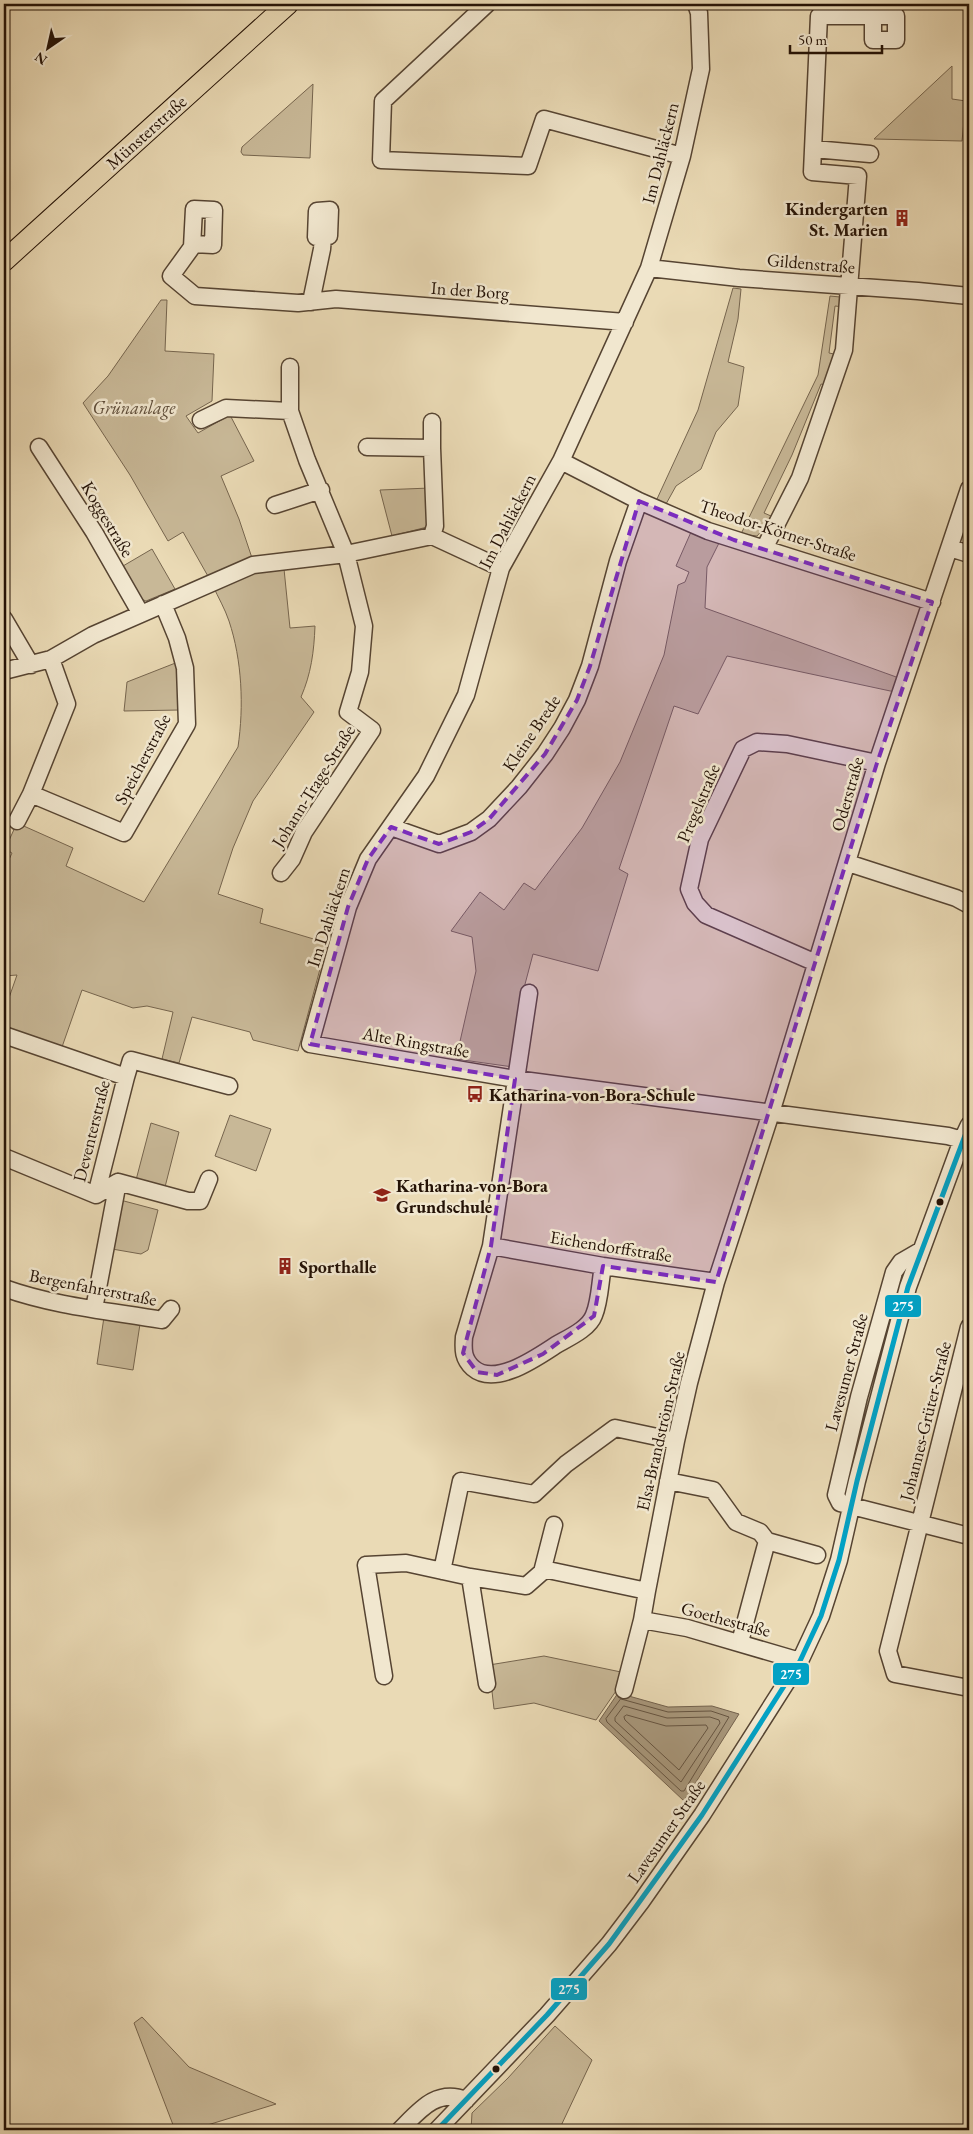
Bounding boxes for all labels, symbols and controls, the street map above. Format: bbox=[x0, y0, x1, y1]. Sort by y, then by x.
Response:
north arrow bbox=[22, 22, 72, 72]
scale bar bbox=[790, 22, 883, 54]
text: 50 m bbox=[798, 30, 827, 49]
text: N bbox=[30, 48, 50, 69]
street label: Münsterstraße bbox=[101, 90, 191, 174]
street label: Im Dahläckern bbox=[636, 100, 684, 206]
place label: Kindergarten St. Marien bbox=[785, 197, 888, 241]
building icon: Kindergarten St. Marien bbox=[892, 208, 912, 228]
street label: Gildenstraße bbox=[766, 248, 856, 278]
street label: In der Borg bbox=[430, 276, 510, 304]
park label: Grünanlage bbox=[93, 396, 176, 420]
street label: Im Dahläckern bbox=[473, 469, 541, 572]
street label: Koggestraße bbox=[76, 477, 140, 561]
street label: Theodor-Körner-Straße bbox=[696, 494, 860, 566]
street label: Kleine Brede bbox=[497, 690, 565, 776]
street label: Speicherstraße bbox=[108, 710, 176, 808]
street label: Johann-Trage-Straße bbox=[265, 720, 360, 853]
street label: Oderstraße bbox=[825, 754, 869, 834]
street label: Pregelstraße bbox=[671, 760, 725, 846]
street label: Im Dahläckern bbox=[301, 864, 355, 970]
street label: Alte Ringstraße bbox=[360, 1021, 471, 1063]
street label: Deventerstraße bbox=[67, 1078, 115, 1184]
place label: Katharina-von-Bora-Schule bbox=[489, 1083, 696, 1106]
bus stop icon: Katharina-von-Bora-Schule bbox=[465, 1084, 485, 1104]
place label: Katharina-von-Bora Grundschule bbox=[396, 1174, 548, 1218]
school or university icon: Katharina-von-Bora Grundschule bbox=[372, 1185, 392, 1205]
unlabelled marker bbox=[935, 1197, 945, 1207]
street label: Eichendorffstraße bbox=[549, 1225, 673, 1267]
place label: Sporthalle bbox=[299, 1255, 377, 1278]
building icon: Sporthalle bbox=[275, 1256, 295, 1276]
street label: Bergenfahrerstraße bbox=[27, 1263, 159, 1311]
line badge: 275 bbox=[884, 1294, 922, 1318]
text: 275 bbox=[892, 1297, 914, 1315]
street label: Lavesumer Straße bbox=[819, 1311, 873, 1433]
street label: Johannes-Grüter-Straße bbox=[894, 1339, 956, 1505]
street label: Elsa-Brandström-Straße bbox=[630, 1349, 690, 1513]
street label: Goethestraße bbox=[679, 1596, 773, 1642]
line badge: 275 bbox=[772, 1662, 810, 1686]
text: 275 bbox=[780, 1665, 802, 1683]
street label: Lavesumer Straße bbox=[622, 1775, 710, 1887]
line badge: 275 bbox=[550, 1977, 588, 2001]
text: 275 bbox=[558, 1980, 580, 1998]
unlabelled marker bbox=[491, 2064, 501, 2074]

